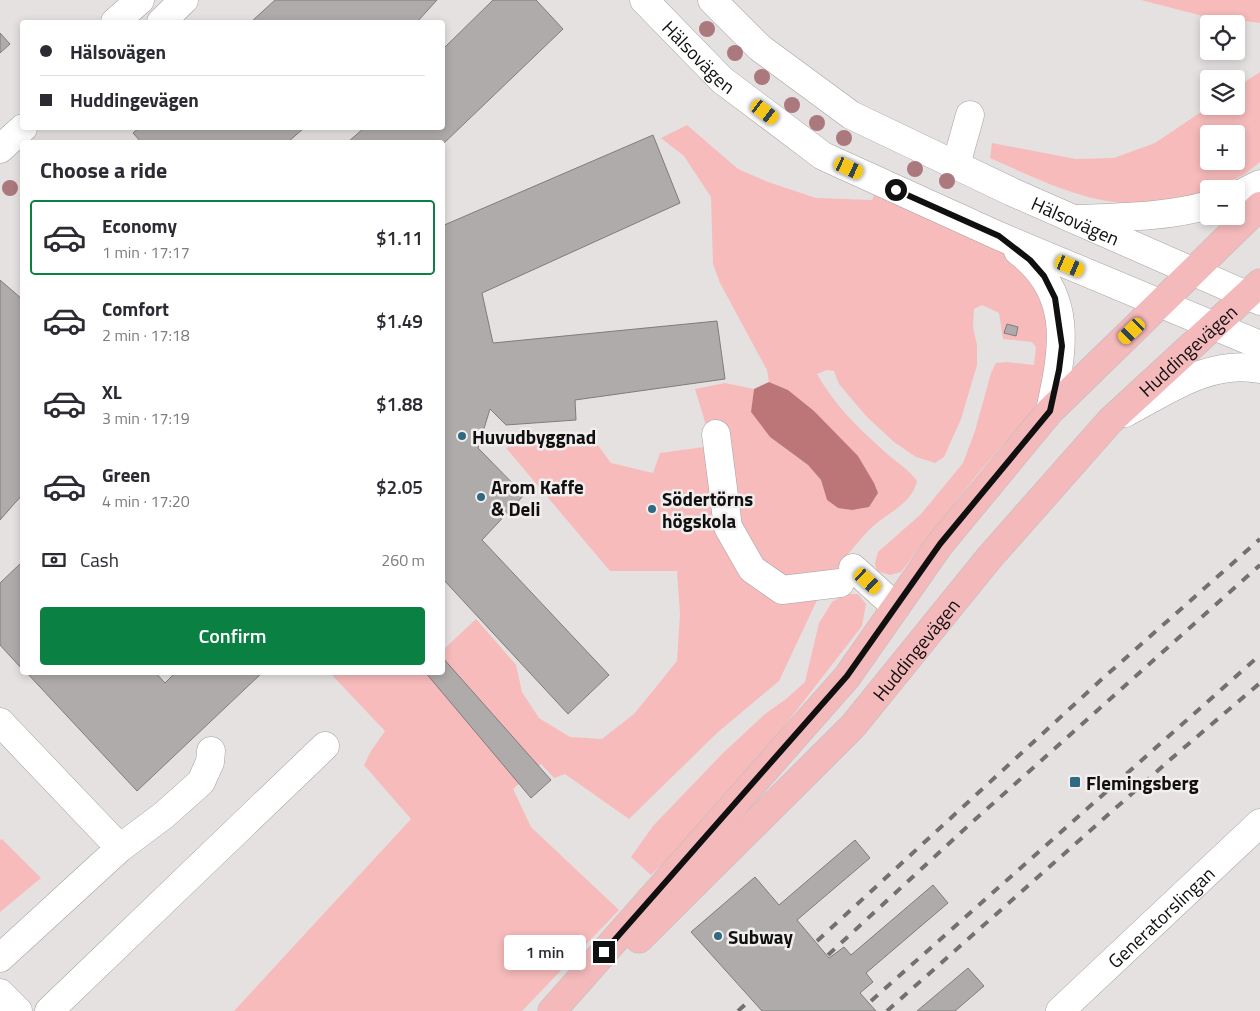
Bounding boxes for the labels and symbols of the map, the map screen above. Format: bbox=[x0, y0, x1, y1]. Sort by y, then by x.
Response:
street label: Hälsovägen bbox=[656, 13, 742, 100]
car bbox=[748, 97, 781, 127]
car bbox=[832, 155, 865, 181]
route start bbox=[885, 179, 907, 201]
street label: Hälsovägen bbox=[1027, 188, 1124, 252]
car bbox=[1053, 253, 1086, 279]
street label: Huddingevägen bbox=[1132, 297, 1243, 403]
car bbox=[1116, 315, 1148, 347]
place label: Huvudbyggnad bbox=[472, 422, 596, 451]
marker: Huvudbyggnad bbox=[456, 430, 468, 442]
place label: Arom Kaffe & Deli bbox=[491, 472, 584, 523]
place label: Södertörns högskola bbox=[662, 484, 753, 535]
marker: Arom Kaffe & Deli bbox=[475, 491, 487, 503]
marker: Södertörns högskola bbox=[646, 503, 658, 515]
car bbox=[851, 565, 884, 597]
street label: Huddingevägen bbox=[865, 591, 966, 707]
place label: Flemingsberg bbox=[1086, 768, 1199, 797]
marker: Flemingsberg bbox=[1068, 775, 1082, 789]
street label: Generatorslingan bbox=[1100, 859, 1221, 974]
place label: Subway bbox=[728, 922, 793, 951]
marker: Subway bbox=[712, 930, 724, 942]
callout: 1 min bbox=[504, 934, 586, 970]
route end bbox=[593, 941, 615, 963]

